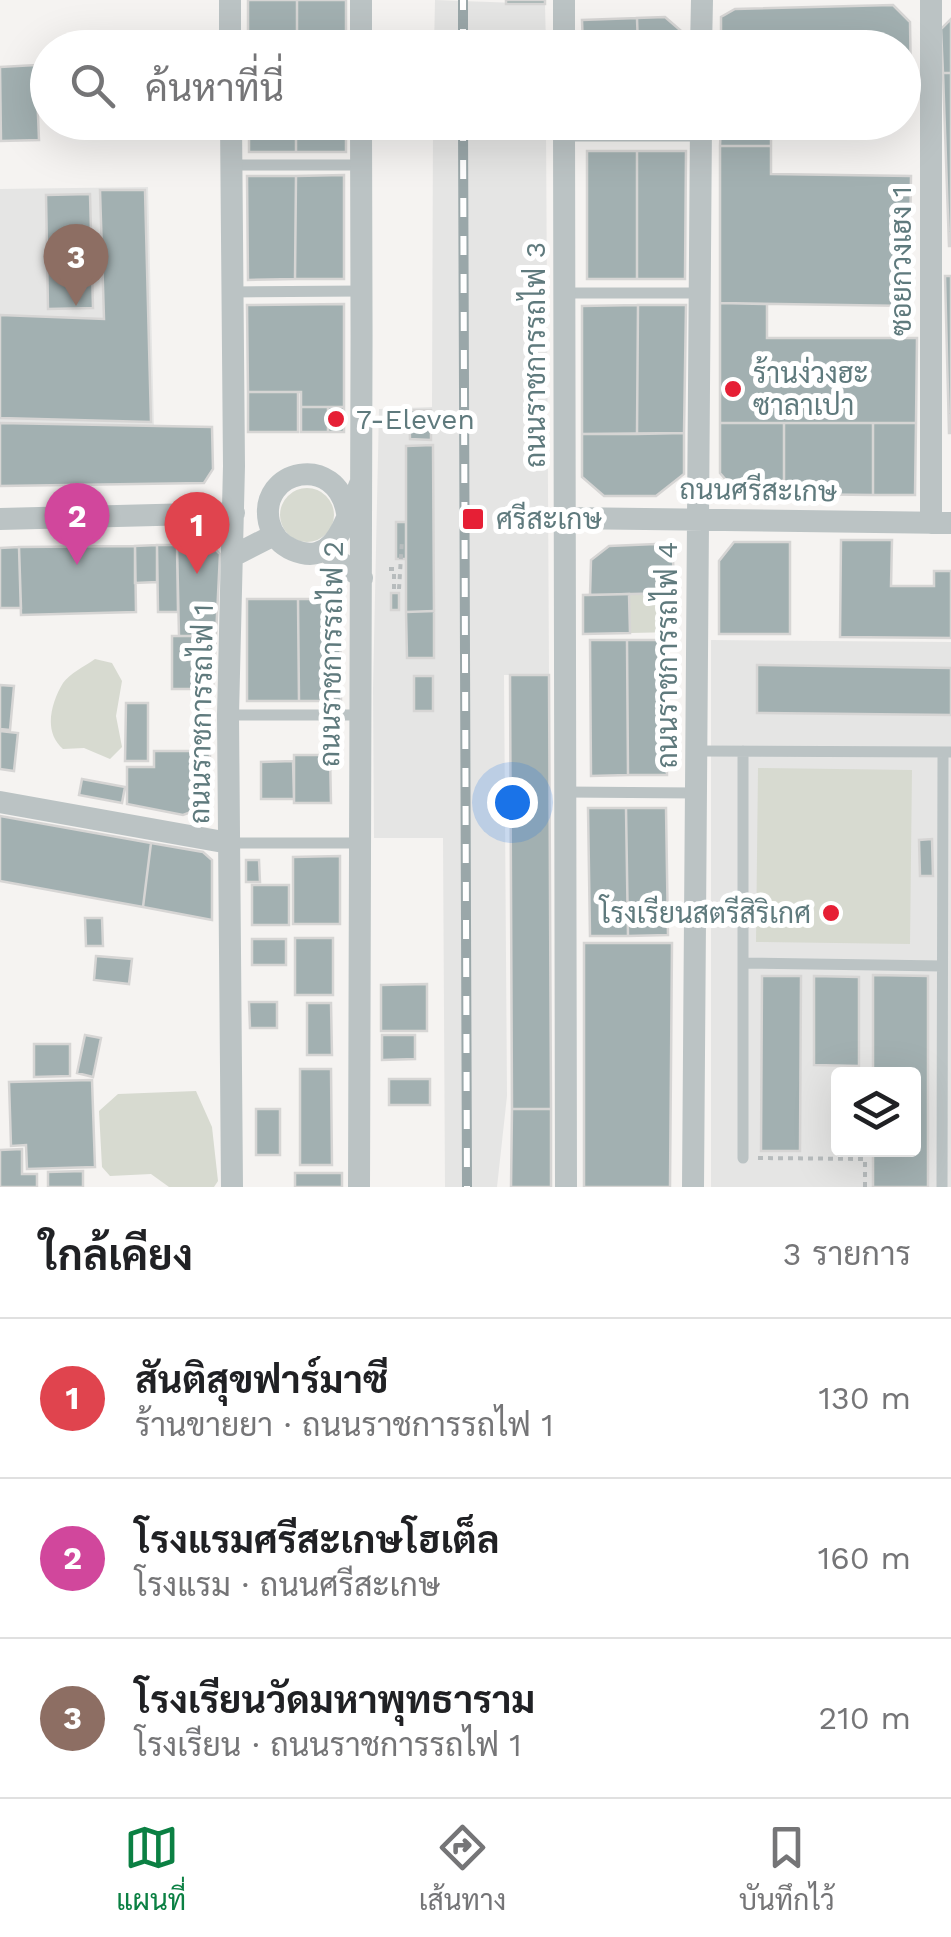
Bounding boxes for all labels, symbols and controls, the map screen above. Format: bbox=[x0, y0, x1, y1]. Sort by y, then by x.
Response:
search box bbox=[30, 30, 921, 140]
icon: search bbox=[65, 58, 120, 113]
text: ค้นหาที่นี่ bbox=[145, 66, 284, 110]
street label: ซอยกวงเฮง 1 bbox=[885, 186, 918, 336]
pin: 3 bbox=[44, 224, 108, 306]
street label: ถนนราชการรถไฟ 3 bbox=[516, 242, 552, 468]
place label: ร้านง่วงฮะ ซาลาเปา bbox=[753, 355, 869, 422]
marker: ร้านง่วงฮะ ซาลาเปา bbox=[722, 378, 744, 400]
place label: 7-Eleven bbox=[356, 403, 475, 436]
marker: 7-Eleven bbox=[325, 408, 347, 430]
street label: ถนนศรีสะเกษ bbox=[679, 471, 838, 508]
pin: 2 bbox=[44, 482, 110, 565]
pin: 1 bbox=[164, 492, 230, 574]
place label: ศรีสะเกษ bbox=[496, 501, 602, 536]
marker: ศรีสะเกษ bbox=[460, 506, 486, 532]
street label: ถนนราชการรถไฟ 2 bbox=[310, 541, 350, 767]
street label: ถนนราชการรถไฟ 4 bbox=[648, 542, 684, 768]
street label: ถนนราชการรถไฟ 1 bbox=[180, 604, 220, 824]
your location bbox=[487, 777, 538, 828]
place label: โรงเรียนสตรีสิริเกศ bbox=[598, 894, 811, 930]
marker: โรงเรียนสตรีสิริเกศ bbox=[820, 902, 842, 924]
map controls bbox=[831, 1067, 921, 1157]
button: layers bbox=[831, 1067, 921, 1157]
text: ใกล้เคียง bbox=[40, 1231, 193, 1280]
text: 3 รายการ bbox=[783, 1235, 911, 1273]
text: สันติสุขฟาร์มาซี bbox=[135, 1358, 388, 1402]
text: 1 bbox=[66, 1379, 79, 1417]
text: 130 m bbox=[819, 1379, 911, 1417]
text: ร้านขายยา · ถนนราชการรถไฟ 1 bbox=[135, 1406, 554, 1444]
text: โรงแรมศรีสะเกษโฮเต็ล bbox=[135, 1518, 499, 1562]
text: 2 bbox=[63, 1539, 82, 1577]
text: 160 m bbox=[818, 1539, 911, 1577]
text: โรงแรม · ถนนศรีสะเกษ bbox=[135, 1566, 440, 1604]
text: โรงเรียนวัดมหาพุทธาราม bbox=[135, 1678, 535, 1722]
text: 3 bbox=[63, 1699, 82, 1737]
text: 210 m bbox=[819, 1699, 911, 1737]
text: โรงเรียน · ถนนราชการรถไฟ 1 bbox=[135, 1726, 522, 1764]
tab: แผนที่ bbox=[116, 1820, 186, 1917]
tab: เส้นทาง bbox=[419, 1820, 506, 1917]
tab: บันทึกไว้ bbox=[739, 1820, 835, 1917]

